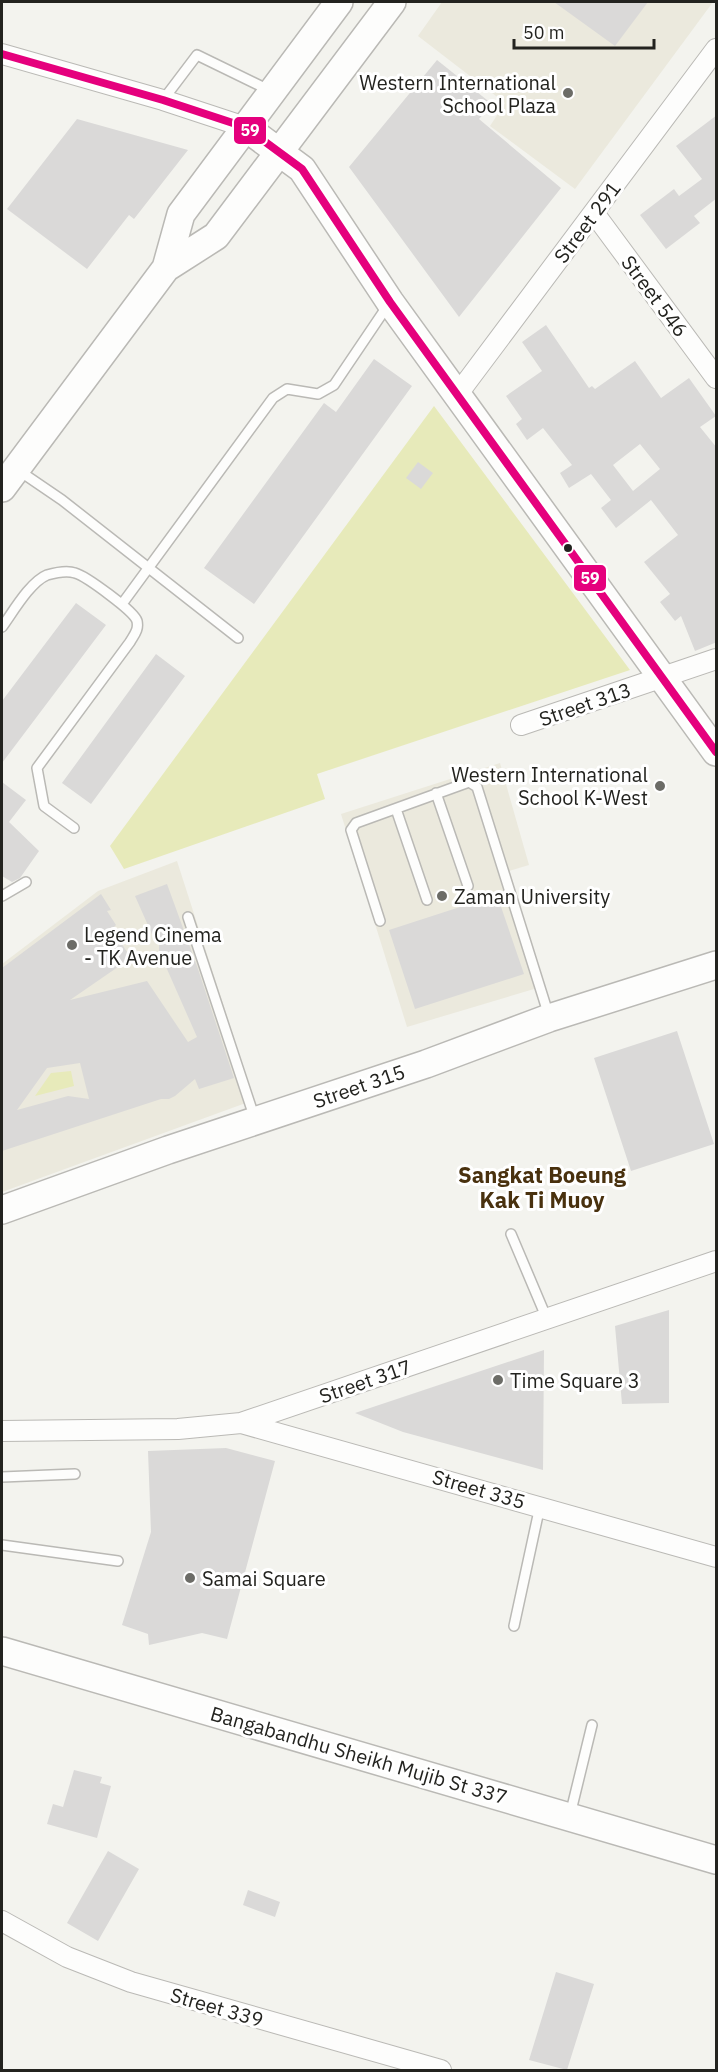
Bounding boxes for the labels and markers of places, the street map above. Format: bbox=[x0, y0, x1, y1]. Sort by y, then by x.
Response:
place label: Western International School Plaza bbox=[359, 69, 556, 119]
marker: Western International School Plaza bbox=[561, 86, 575, 100]
unlabelled marker bbox=[562, 542, 574, 554]
place label: Western International School K-West bbox=[451, 761, 648, 811]
marker: Western International School K-West bbox=[653, 779, 667, 793]
place label: Zaman University bbox=[454, 883, 610, 910]
marker: Zaman University bbox=[435, 889, 449, 903]
place label: Legend Cinema - TK Avenue bbox=[84, 921, 222, 971]
marker: Legend Cinema - TK Avenue bbox=[65, 938, 79, 952]
place label: Time Square 3 bbox=[510, 1367, 640, 1394]
marker: Time Square 3 bbox=[491, 1373, 505, 1387]
place label: Samai Square bbox=[202, 1565, 326, 1592]
marker: Samai Square bbox=[183, 1571, 197, 1585]

